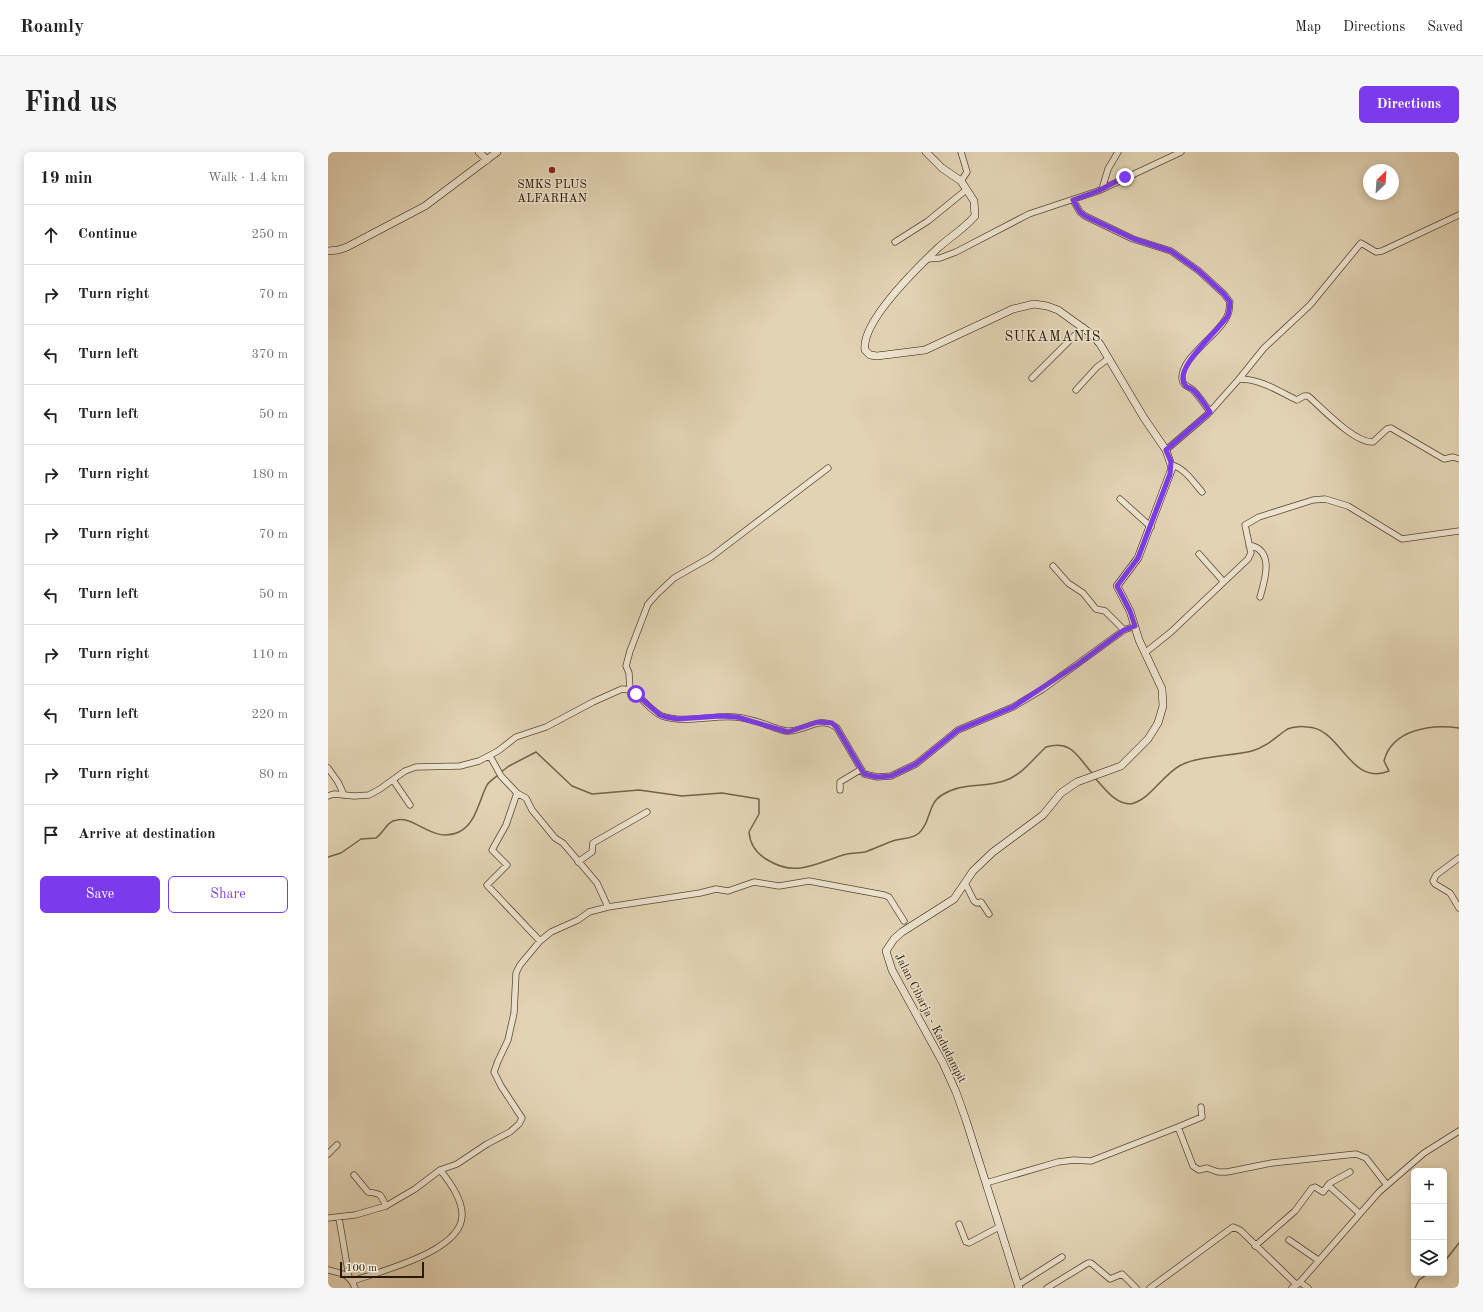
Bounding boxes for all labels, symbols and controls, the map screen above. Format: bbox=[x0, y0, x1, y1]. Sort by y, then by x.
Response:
text: Roamly bbox=[20, 18, 84, 37]
text: Map bbox=[1295, 20, 1321, 34]
text: Directions bbox=[1343, 20, 1405, 34]
text: Saved bbox=[1427, 20, 1463, 34]
button: Directions bbox=[1359, 86, 1459, 123]
text: Find us bbox=[24, 90, 117, 118]
north arrow bbox=[1363, 164, 1399, 200]
marker: SMKS PLUS ALFARHAN bbox=[547, 165, 557, 175]
route end bbox=[1116, 168, 1134, 186]
text: 19 min bbox=[40, 170, 93, 187]
text: Walk · 1.4 km bbox=[208, 171, 288, 184]
place label: SMKS PLUS ALFARHAN bbox=[517, 179, 587, 205]
icon: ahead bbox=[40, 224, 62, 246]
text: Continue bbox=[78, 227, 137, 242]
text: 250 m bbox=[251, 228, 288, 241]
icon: right bbox=[40, 284, 62, 306]
text: Turn right bbox=[78, 287, 149, 302]
text: 70 m bbox=[259, 288, 288, 301]
district label: SUKAMANIS bbox=[1005, 330, 1101, 344]
icon: left bbox=[40, 344, 62, 366]
text: Turn left bbox=[78, 347, 138, 362]
text: 370 m bbox=[251, 348, 288, 361]
icon: left bbox=[40, 404, 62, 426]
text: Turn left bbox=[78, 407, 138, 422]
text: 50 m bbox=[259, 408, 288, 421]
icon: right bbox=[40, 464, 62, 486]
text: Turn right bbox=[78, 467, 149, 482]
text: 180 m bbox=[251, 468, 288, 481]
icon: right bbox=[40, 524, 62, 546]
text: Turn right bbox=[78, 527, 149, 542]
text: 70 m bbox=[259, 528, 288, 541]
icon: left bbox=[40, 584, 62, 606]
text: Turn left bbox=[78, 587, 138, 602]
text: 50 m bbox=[259, 588, 288, 601]
icon: right bbox=[40, 644, 62, 666]
text: Turn right bbox=[78, 647, 149, 662]
text: 110 m bbox=[251, 648, 288, 661]
route start bbox=[627, 685, 645, 703]
icon: left bbox=[40, 704, 62, 726]
text: Turn left bbox=[78, 707, 138, 722]
text: 220 m bbox=[251, 708, 288, 721]
icon: right bbox=[40, 764, 62, 786]
text: Turn right bbox=[78, 767, 149, 782]
text: 80 m bbox=[259, 768, 288, 781]
icon: arrive bbox=[40, 824, 62, 846]
text: Arrive at destination bbox=[78, 827, 216, 842]
button: Save bbox=[40, 876, 160, 913]
button: Share bbox=[168, 876, 288, 913]
street label: Jalan Cibarja - Kadudampit bbox=[892, 952, 968, 1085]
map controls bbox=[1411, 1168, 1447, 1276]
button: + bbox=[1411, 1168, 1447, 1204]
button: − bbox=[1411, 1204, 1447, 1240]
button: layers bbox=[1411, 1240, 1447, 1276]
scale bar bbox=[340, 1260, 424, 1279]
text: 100 m bbox=[346, 1263, 377, 1274]

